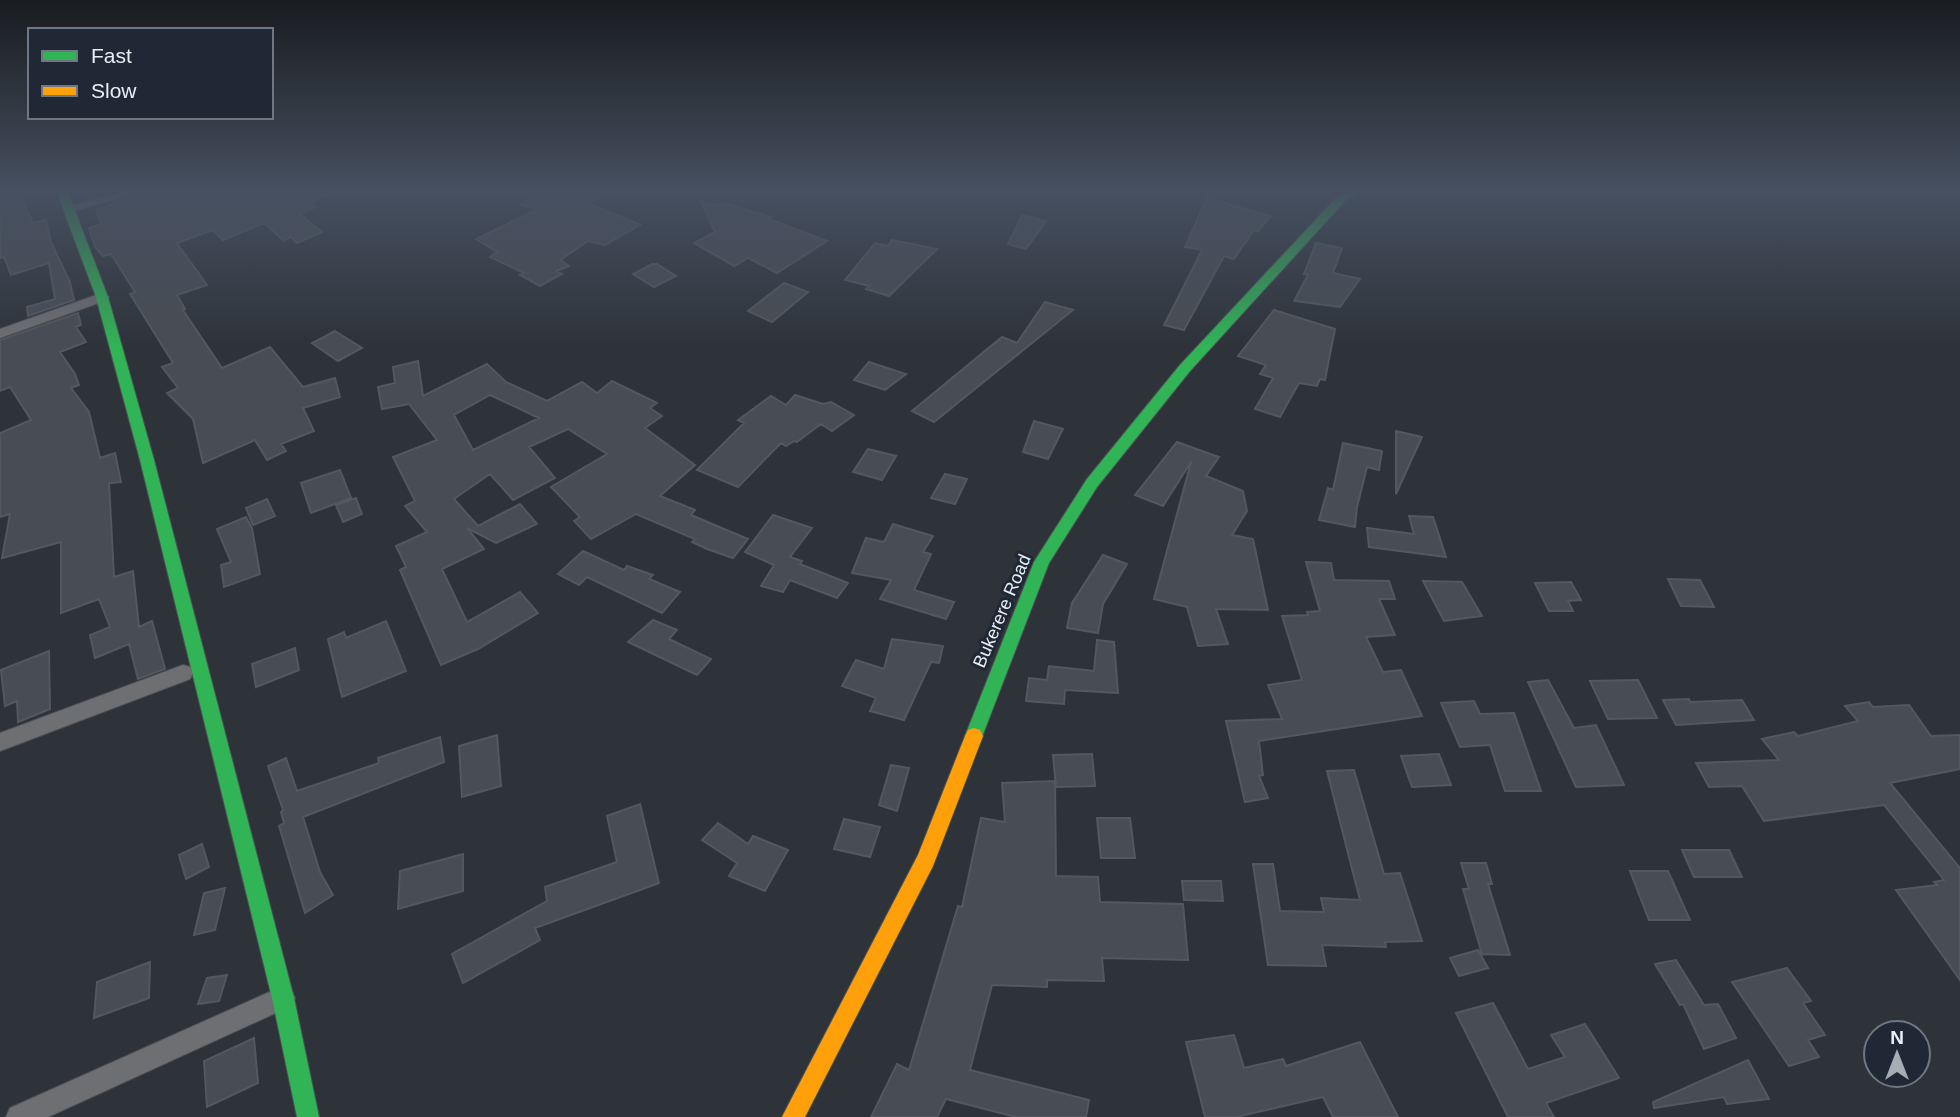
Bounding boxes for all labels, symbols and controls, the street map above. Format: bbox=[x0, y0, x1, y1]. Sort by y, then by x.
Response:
legend bbox=[28, 28, 273, 119]
text: Fast bbox=[91, 44, 132, 67]
text: Slow bbox=[91, 79, 137, 102]
street label: Bukerere Road bbox=[969, 551, 1035, 671]
north arrow bbox=[1862, 1019, 1932, 1089]
text: N bbox=[1890, 1027, 1904, 1048]

